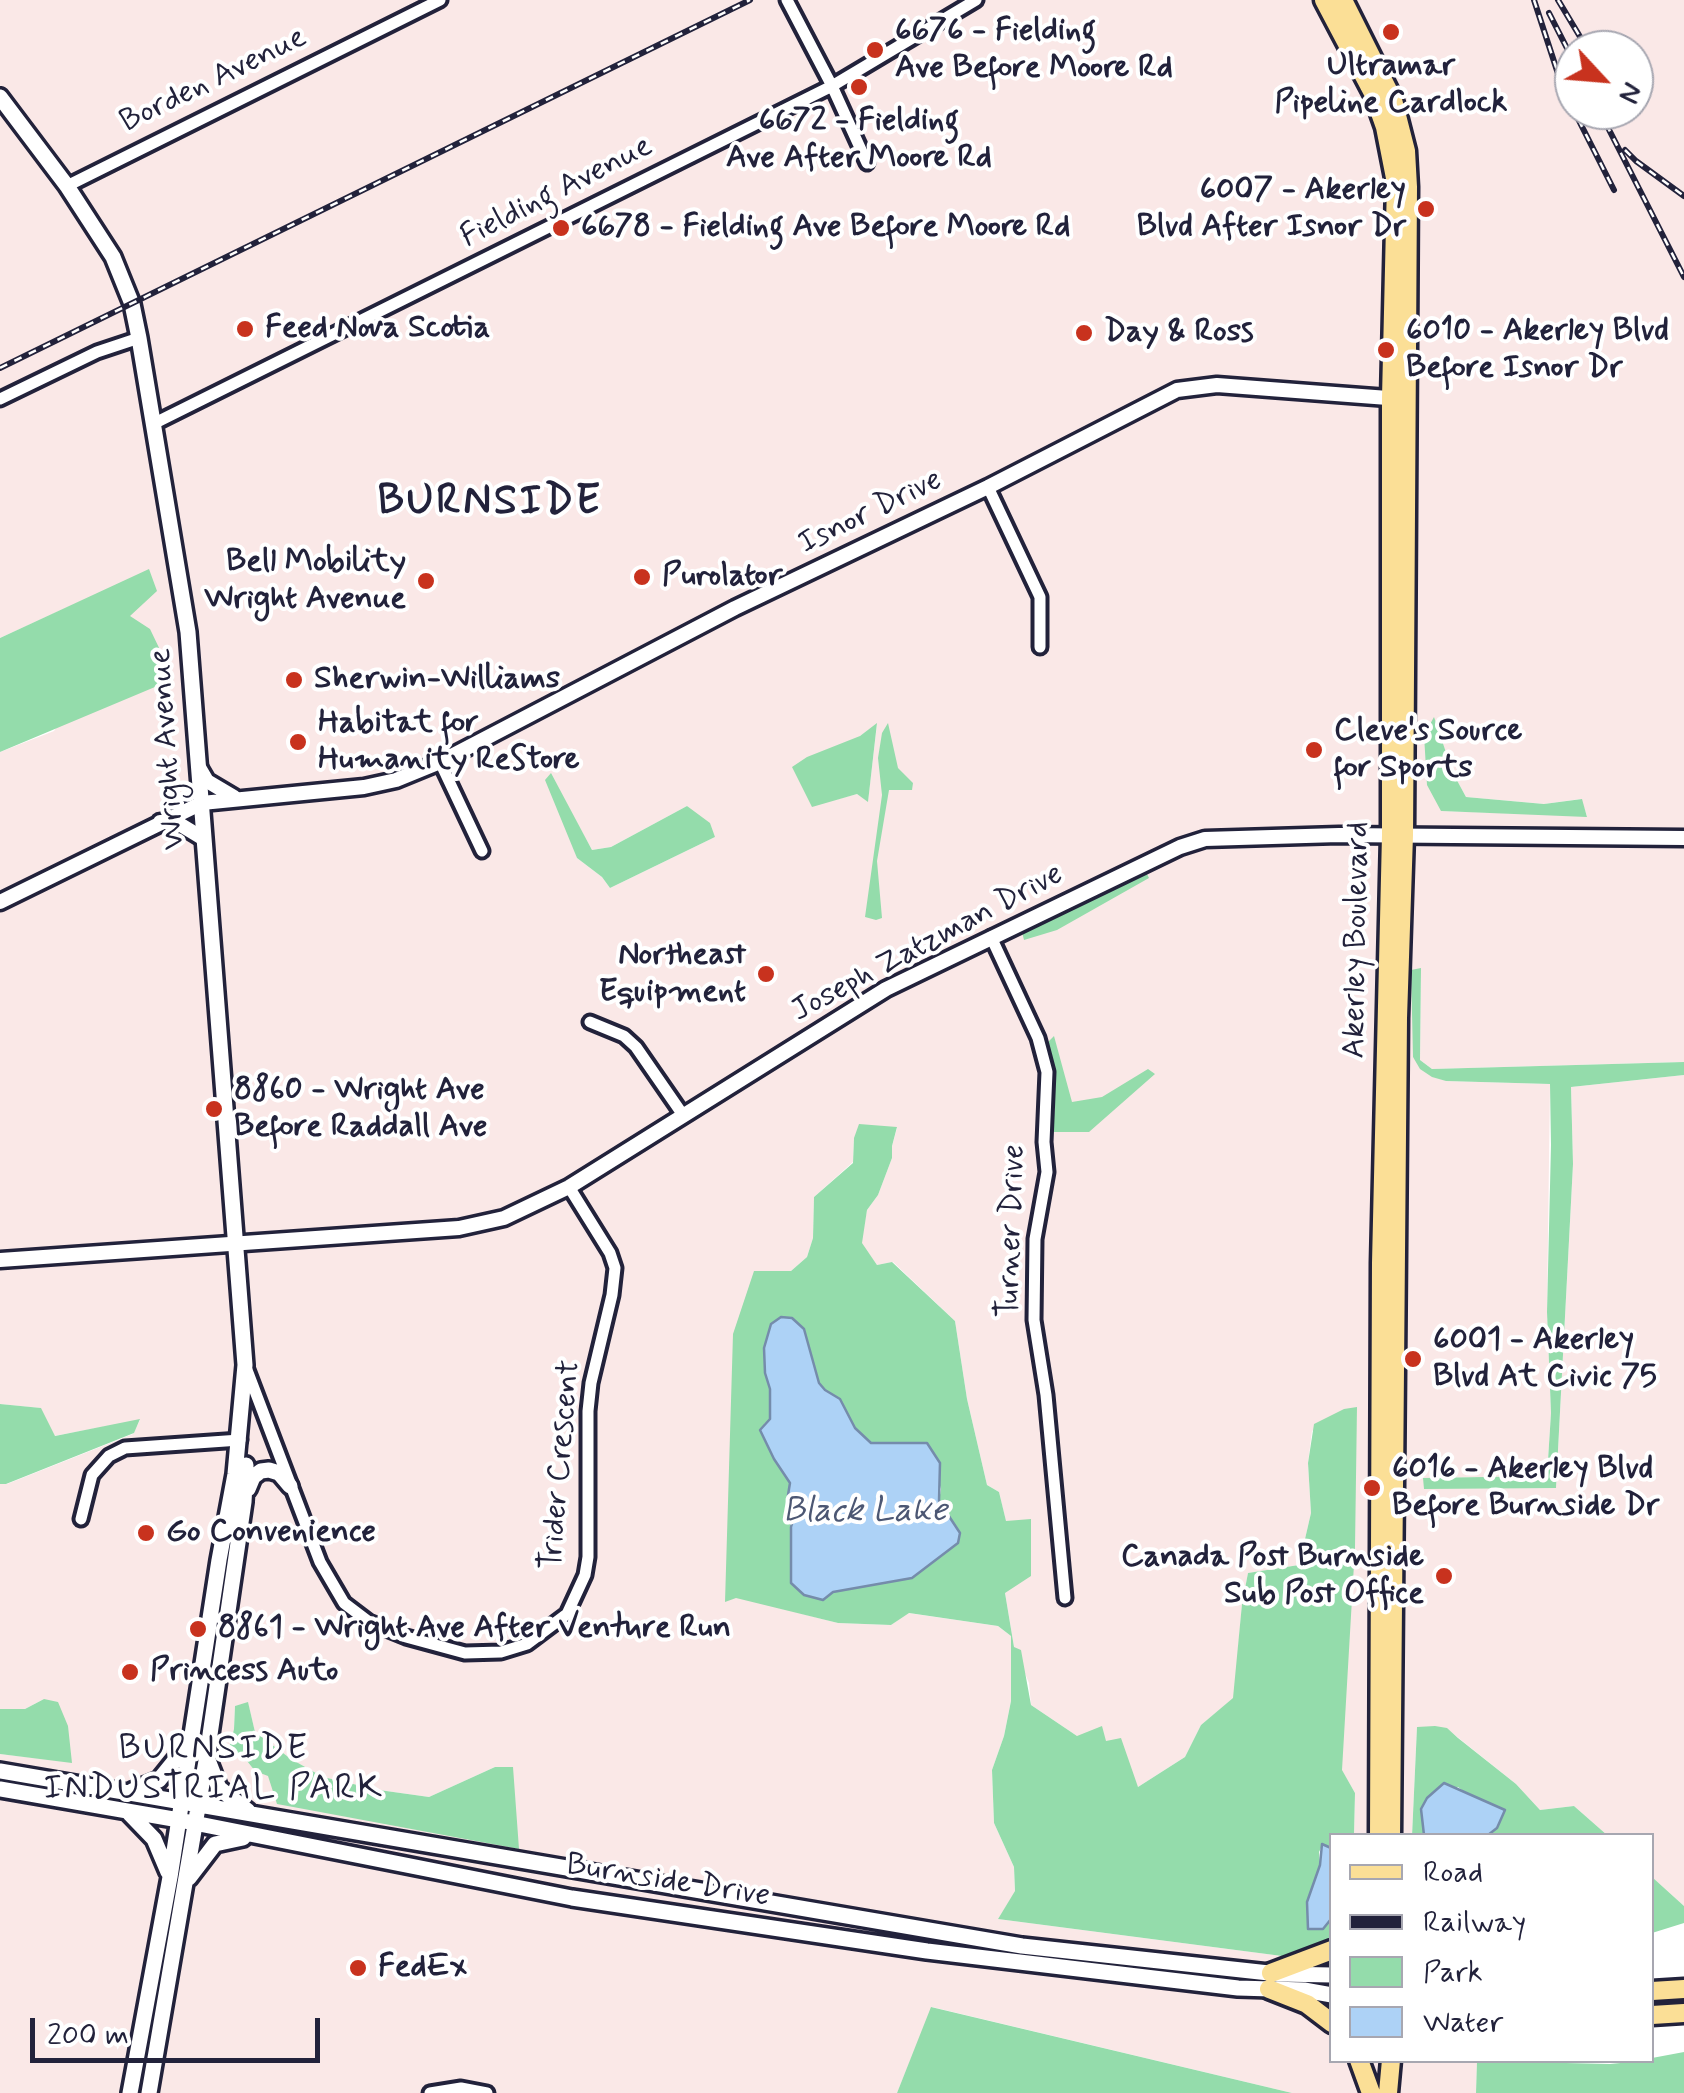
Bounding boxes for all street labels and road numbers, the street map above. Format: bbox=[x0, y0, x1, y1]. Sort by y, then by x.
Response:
street label: Borden Avenue bbox=[115, 19, 313, 143]
street label: Fielding Avenue bbox=[455, 128, 659, 258]
street label: Isnor Drive bbox=[793, 462, 949, 564]
street label: Wright Avenue bbox=[143, 647, 195, 851]
street label: Akerley Boulevard bbox=[1337, 821, 1379, 1059]
street label: Joseph Zatzman Drive bbox=[786, 856, 1070, 1032]
street label: Turner Drive bbox=[991, 1144, 1035, 1318]
street label: Trider Crescent bbox=[534, 1358, 590, 1572]
street label: Burnside Drive bbox=[563, 1847, 773, 1917]

